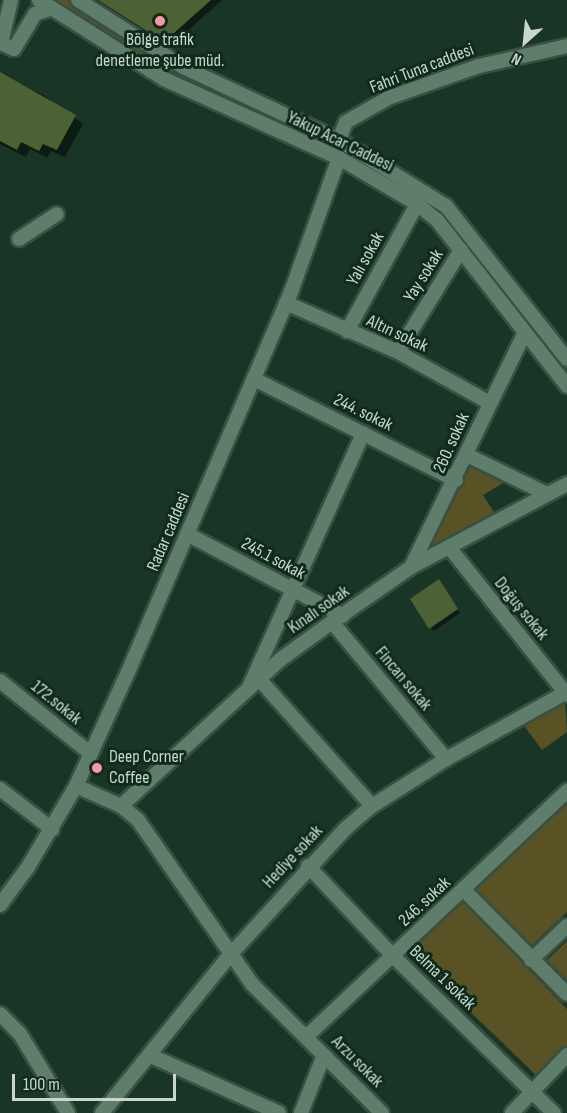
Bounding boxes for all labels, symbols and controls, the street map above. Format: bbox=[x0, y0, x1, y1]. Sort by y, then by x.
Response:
north arrow bbox=[495, 12, 555, 72]
marker: Bölge trafik denetleme şube müd. bbox=[153, 14, 167, 28]
place label: Bölge trafik denetleme şube müd. bbox=[96, 30, 224, 72]
street label: Fahri Tuna caddesi bbox=[367, 39, 477, 99]
text: N bbox=[508, 48, 525, 69]
street label: Yakup Acar Caddesi bbox=[283, 107, 397, 177]
street label: Yalı sokak bbox=[343, 228, 389, 290]
street label: Yay sokak bbox=[399, 246, 449, 306]
street label: Altın sokak bbox=[363, 310, 431, 358]
street label: 244. sokak bbox=[330, 389, 396, 437]
street label: 260. sokak bbox=[429, 410, 475, 476]
street label: Radar caddesi bbox=[143, 489, 195, 575]
street label: 245.1 sokak bbox=[237, 533, 309, 585]
street label: Doğuş sokak bbox=[489, 573, 553, 645]
street label: Kınalı sokak bbox=[284, 581, 354, 639]
street label: Fincan sokak bbox=[370, 642, 436, 716]
street label: 172.sokak bbox=[26, 676, 86, 730]
place label: Deep Corner Coffee bbox=[109, 747, 184, 789]
marker: Deep Corner Coffee bbox=[90, 761, 104, 775]
street label: Hediye sokak bbox=[258, 821, 328, 893]
street label: 246. sokak bbox=[395, 873, 455, 931]
street label: Belma 1 sokak bbox=[404, 941, 480, 1015]
street label: Arzu sokak bbox=[326, 1031, 388, 1093]
scale bar bbox=[15, 1062, 178, 1100]
text: 100 m bbox=[23, 1074, 60, 1095]

